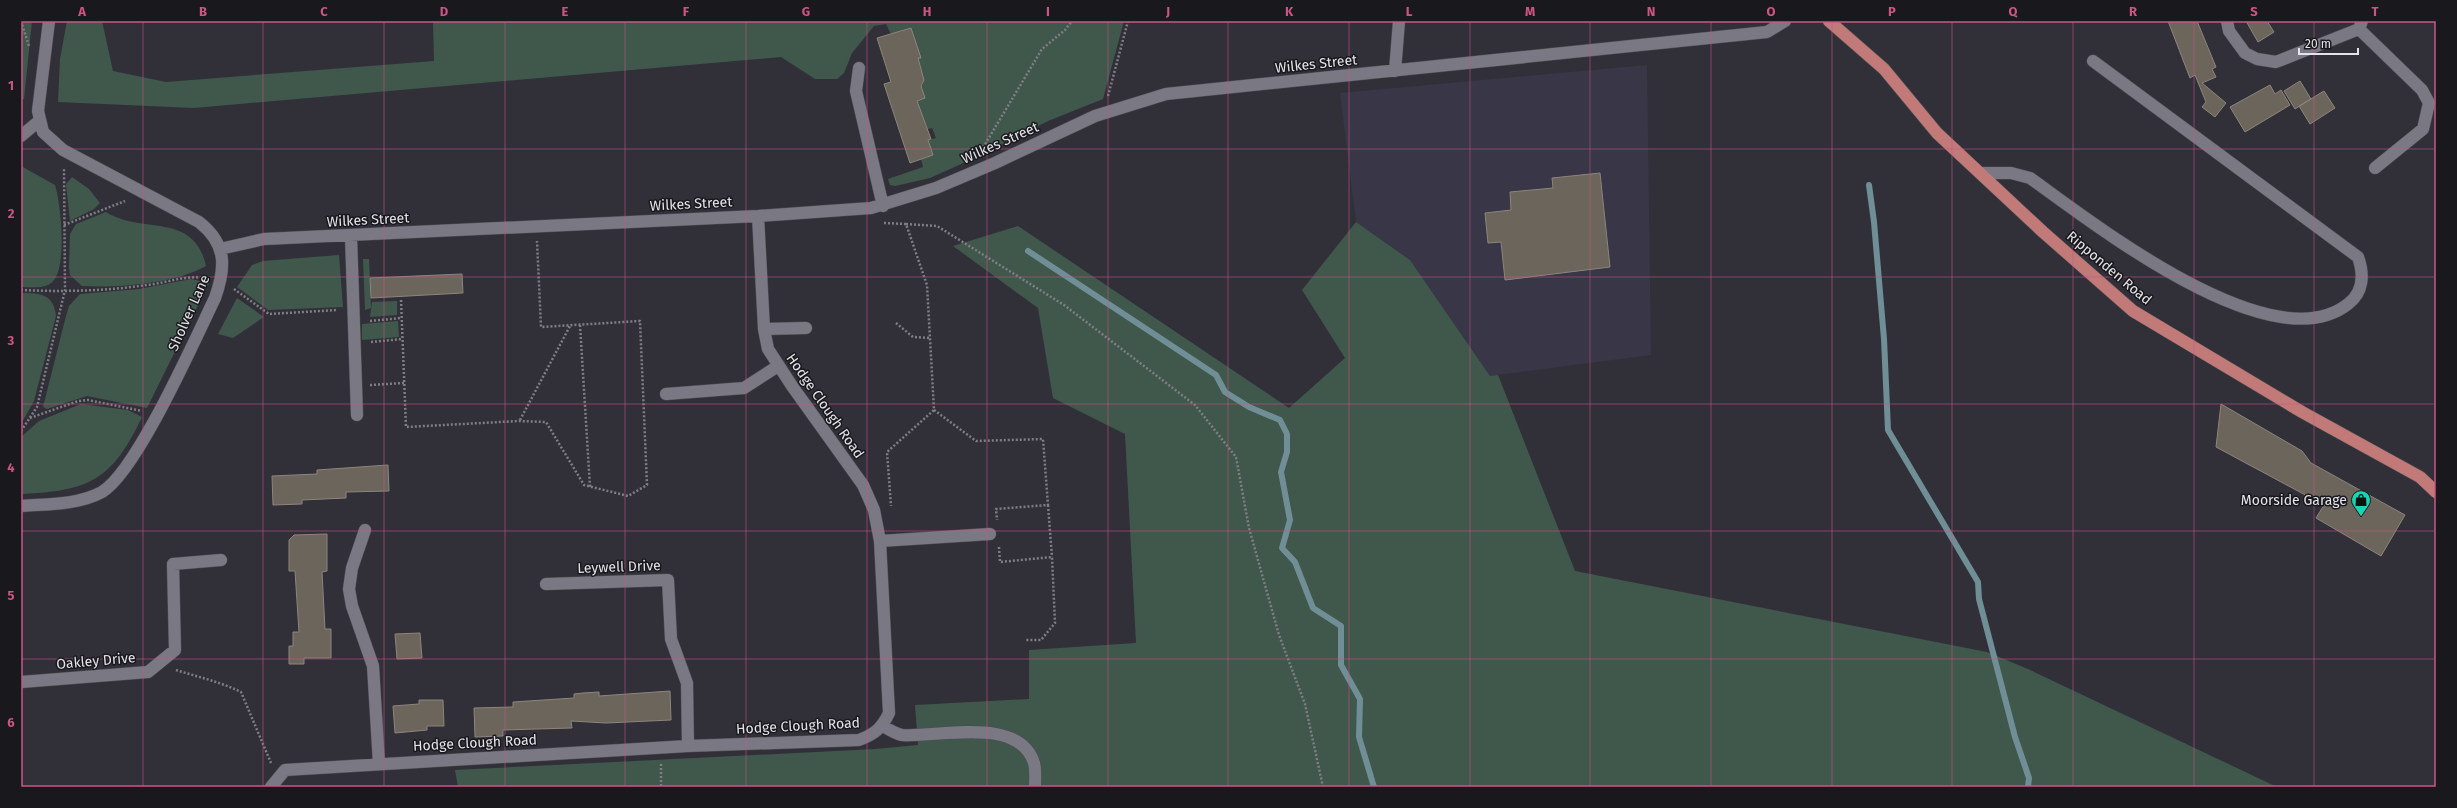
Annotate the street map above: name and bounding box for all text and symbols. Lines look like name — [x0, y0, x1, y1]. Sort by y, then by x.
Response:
text: A — [77, 4, 86, 19]
text: B — [199, 4, 207, 19]
text: C — [320, 4, 328, 19]
text: D — [440, 4, 449, 19]
text: E — [562, 4, 569, 19]
text: F — [683, 4, 690, 19]
text: G — [802, 4, 810, 19]
text: H — [923, 4, 931, 19]
text: I — [1046, 4, 1050, 19]
text: J — [1165, 4, 1170, 19]
text: K — [1285, 4, 1294, 19]
text: L — [1406, 4, 1413, 19]
text: M — [1525, 4, 1535, 19]
text: N — [1647, 4, 1655, 19]
text: O — [1767, 4, 1776, 19]
text: P — [1888, 4, 1896, 19]
text: Q — [2009, 4, 2019, 19]
text: R — [2129, 4, 2138, 19]
text: S — [2250, 4, 2258, 19]
text: T — [2371, 4, 2379, 19]
scale bar — [2299, 30, 2358, 56]
text: 20 m — [2305, 37, 2331, 51]
street label: Wilkes Street — [1274, 51, 1359, 77]
text: 1 — [8, 78, 14, 93]
street label: Wilkes Street — [959, 118, 1042, 168]
street label: Wilkes Street — [649, 193, 734, 215]
text: 2 — [8, 206, 15, 221]
street label: Wilkes Street — [326, 209, 411, 231]
street label: Ripponden Road — [2063, 228, 2155, 308]
street label: Sholver Lane — [165, 272, 213, 354]
text: 3 — [7, 333, 15, 348]
street label: Hodge Clough Road — [782, 350, 868, 462]
text: 4 — [7, 460, 15, 475]
shop icon: Moorside Garage — [2350, 489, 2372, 517]
place label: Moorside Garage — [2241, 492, 2347, 509]
street label: Leywell Drive — [577, 557, 661, 577]
text: 5 — [8, 588, 15, 603]
street label: Oakley Drive — [56, 649, 136, 673]
street label: Hodge Clough Road — [736, 714, 860, 738]
text: 6 — [7, 715, 15, 730]
street label: Hodge Clough Road — [413, 731, 537, 755]

